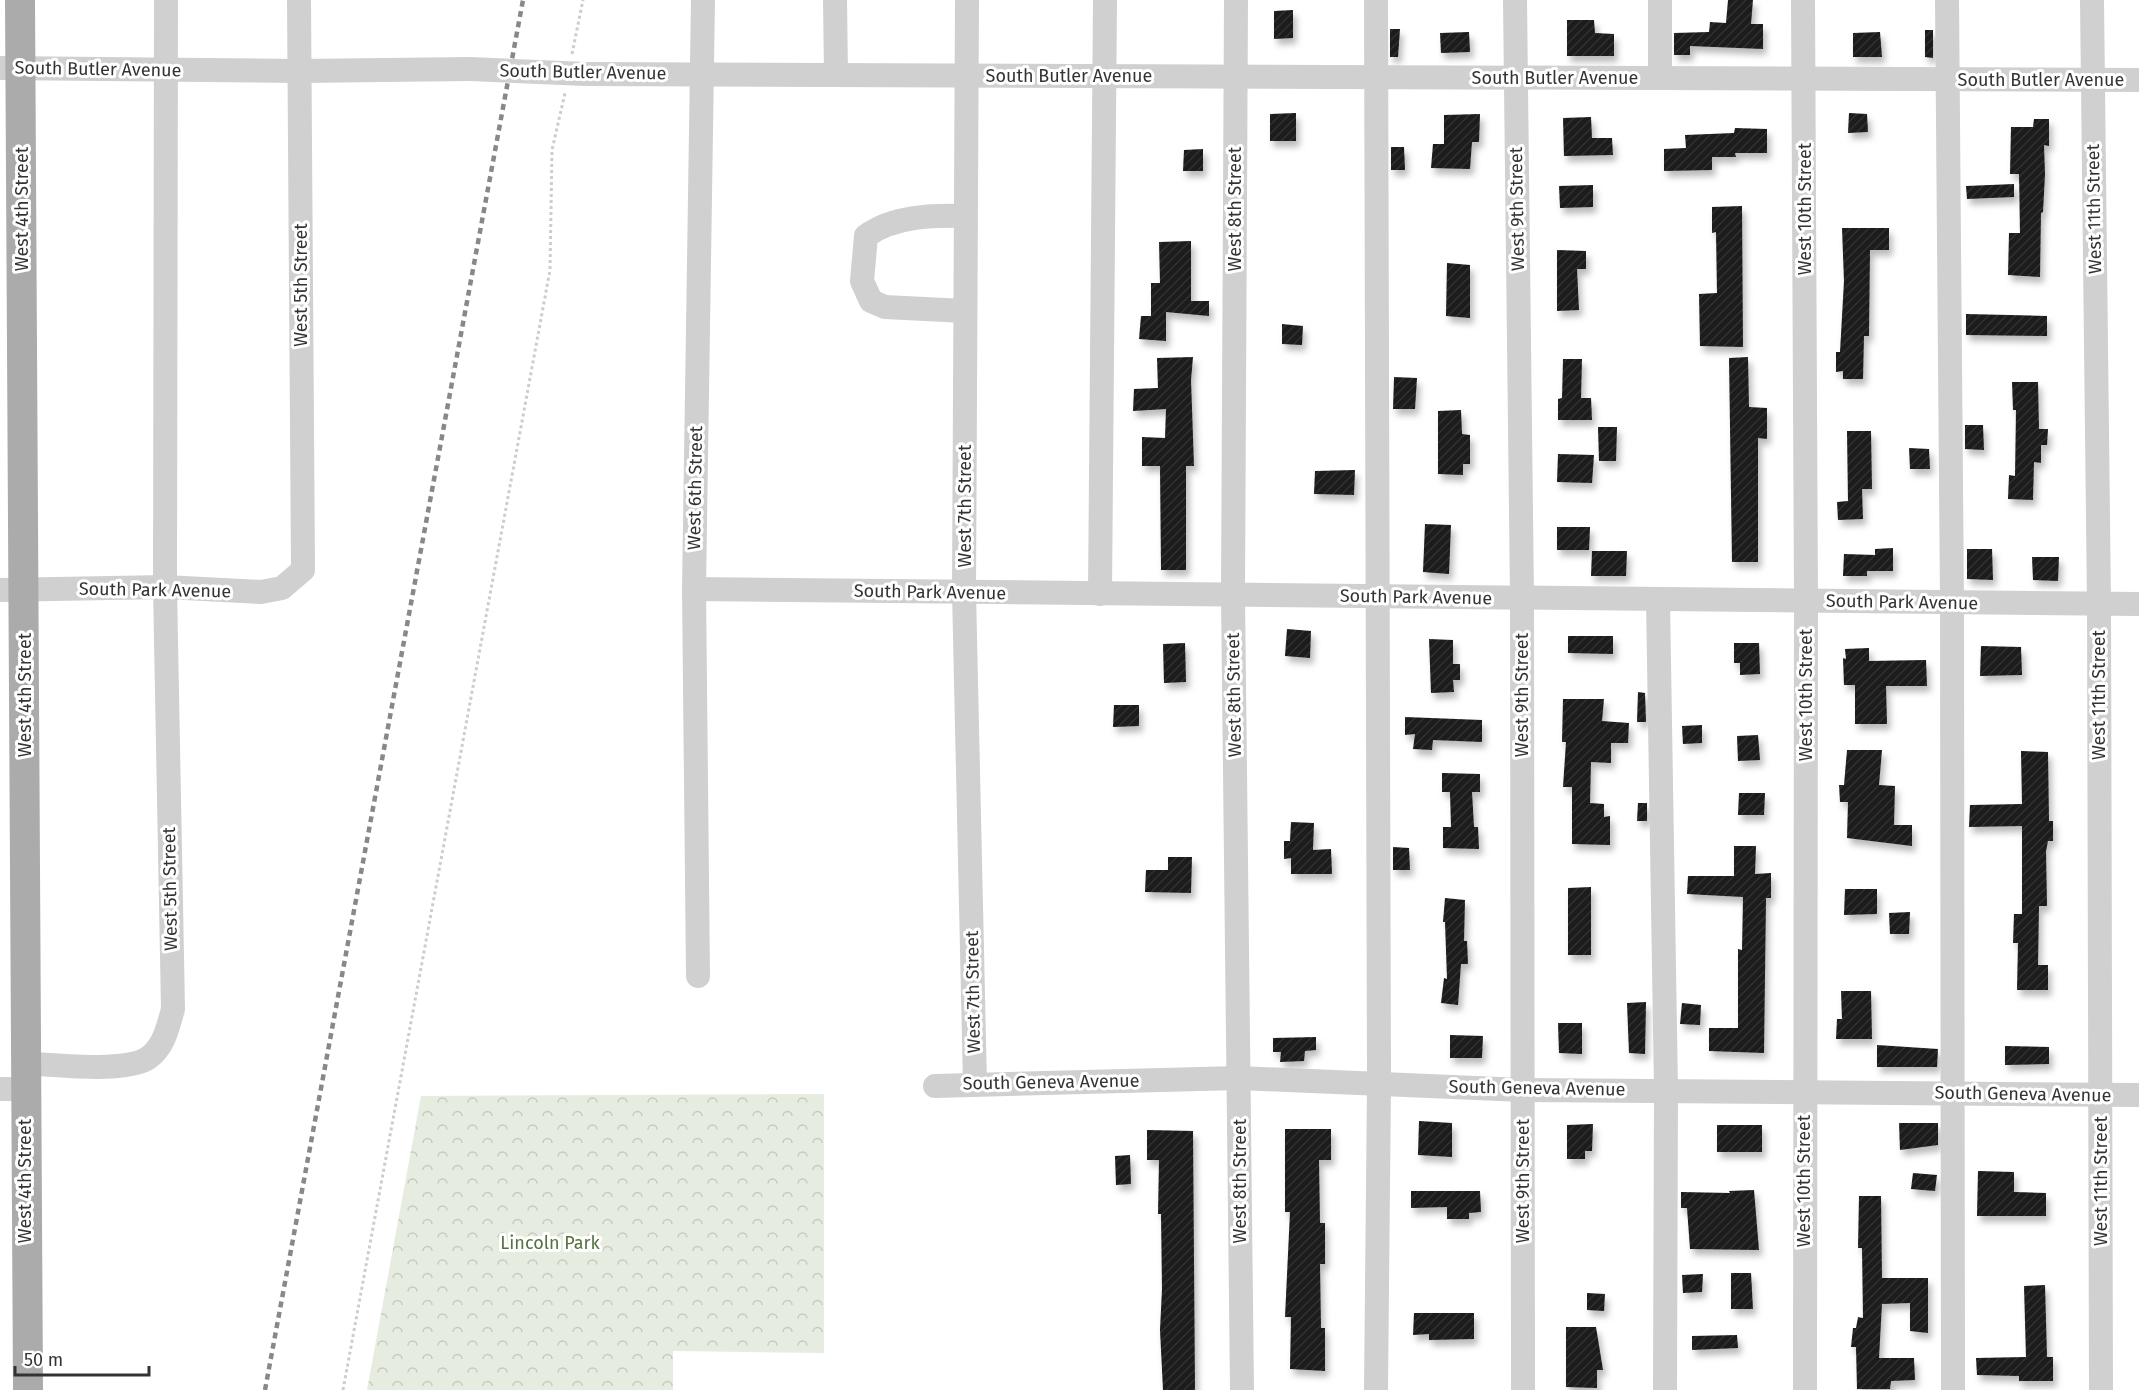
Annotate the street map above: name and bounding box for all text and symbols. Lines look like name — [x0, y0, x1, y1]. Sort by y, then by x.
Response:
street label: South Butler Avenue — [14, 57, 182, 81]
street label: South Butler Avenue — [499, 60, 667, 84]
street label: South Butler Avenue — [986, 65, 1152, 87]
street label: South Butler Avenue — [1472, 67, 1638, 89]
street label: South Butler Avenue — [1958, 69, 2124, 91]
street label: West 10th Street — [1794, 142, 1816, 275]
street label: West 11th Street — [2082, 143, 2106, 274]
street label: West 4th Street — [11, 146, 33, 271]
street label: West 8th Street — [1224, 146, 1246, 271]
street label: West 9th Street — [1505, 146, 1529, 271]
street label: West 5th Street — [290, 223, 312, 347]
street label: West 6th Street — [683, 425, 707, 550]
street label: West 7th Street — [954, 444, 976, 567]
street label: South Park Avenue — [79, 578, 231, 602]
street label: South Park Avenue — [854, 580, 1006, 604]
street label: South Park Avenue — [1340, 585, 1492, 609]
street label: South Park Avenue — [1826, 590, 1978, 614]
street label: West 10th Street — [1795, 628, 1817, 761]
street label: West 11th Street — [2088, 629, 2110, 760]
street label: West 4th Street — [14, 632, 36, 757]
street label: West 8th Street — [1222, 632, 1246, 758]
street label: West 9th Street — [1511, 632, 1533, 757]
street label: West 5th Street — [158, 826, 182, 951]
street label: West 7th Street — [961, 930, 985, 1054]
street label: South Geneva Avenue — [962, 1069, 1140, 1095]
street label: South Geneva Avenue — [1448, 1075, 1626, 1101]
street label: South Geneva Avenue — [1934, 1081, 2112, 1107]
street label: West 10th Street — [1793, 1114, 1815, 1247]
street label: West 11th Street — [2090, 1115, 2112, 1246]
street label: West 4th Street — [14, 1118, 36, 1243]
street label: West 8th Street — [1229, 1118, 1251, 1243]
street label: West 9th Street — [1512, 1118, 1534, 1243]
park label: Lincoln Park — [500, 1232, 600, 1254]
scale bar — [15, 1339, 148, 1377]
text: 50 m — [24, 1349, 63, 1371]

